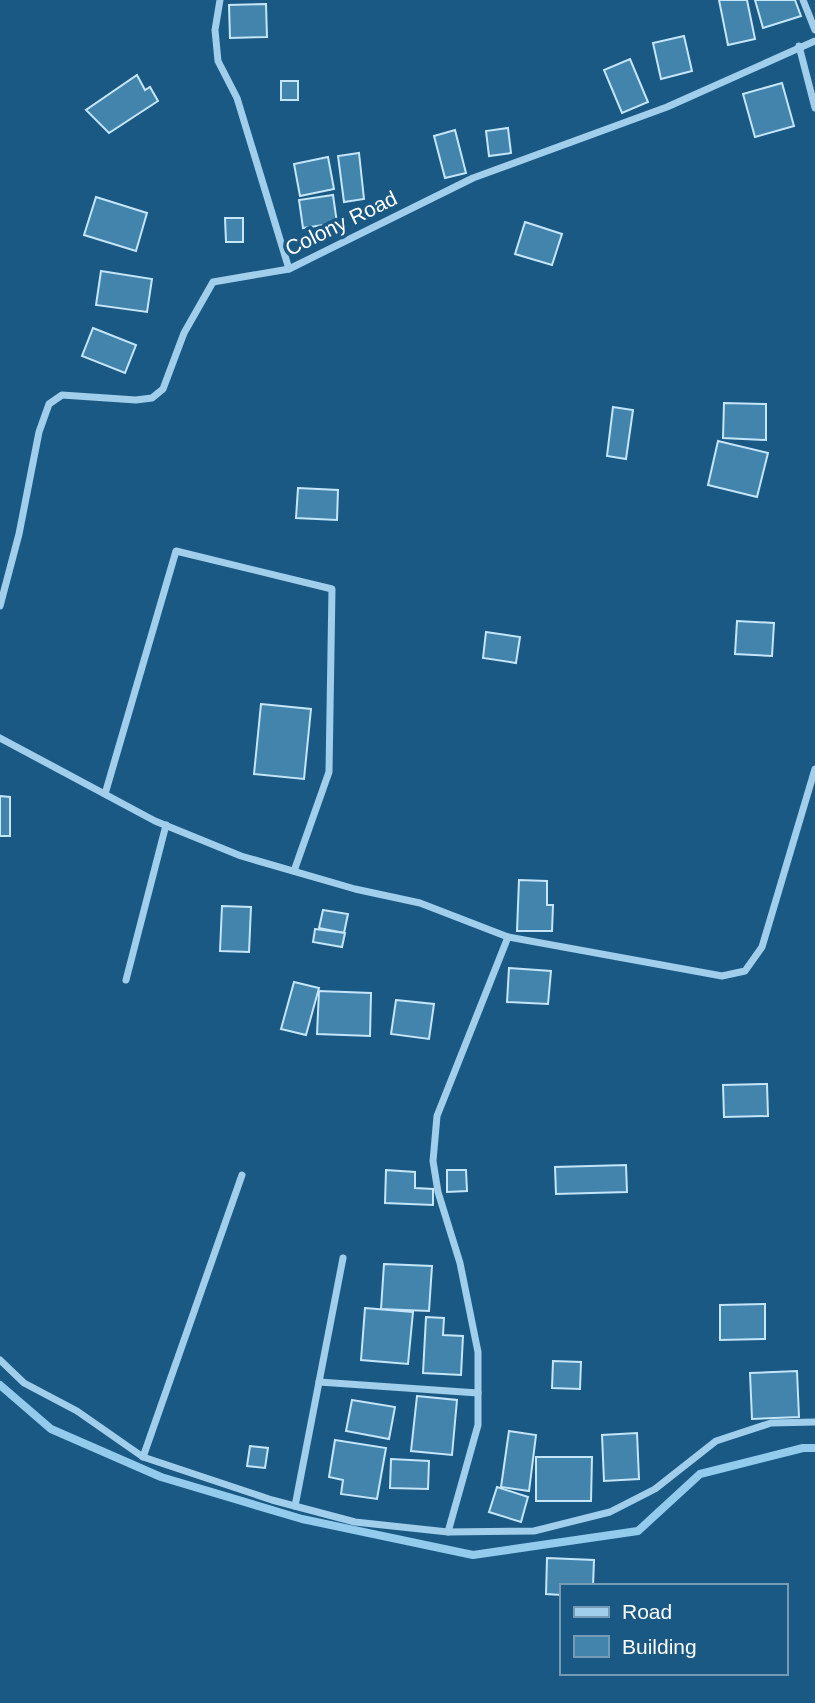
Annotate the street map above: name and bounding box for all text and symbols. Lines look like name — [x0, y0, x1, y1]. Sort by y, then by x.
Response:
street label: Colony Road — [281, 186, 401, 260]
legend — [560, 1584, 787, 1675]
text: Road — [622, 1600, 672, 1623]
text: Building — [622, 1635, 697, 1658]

